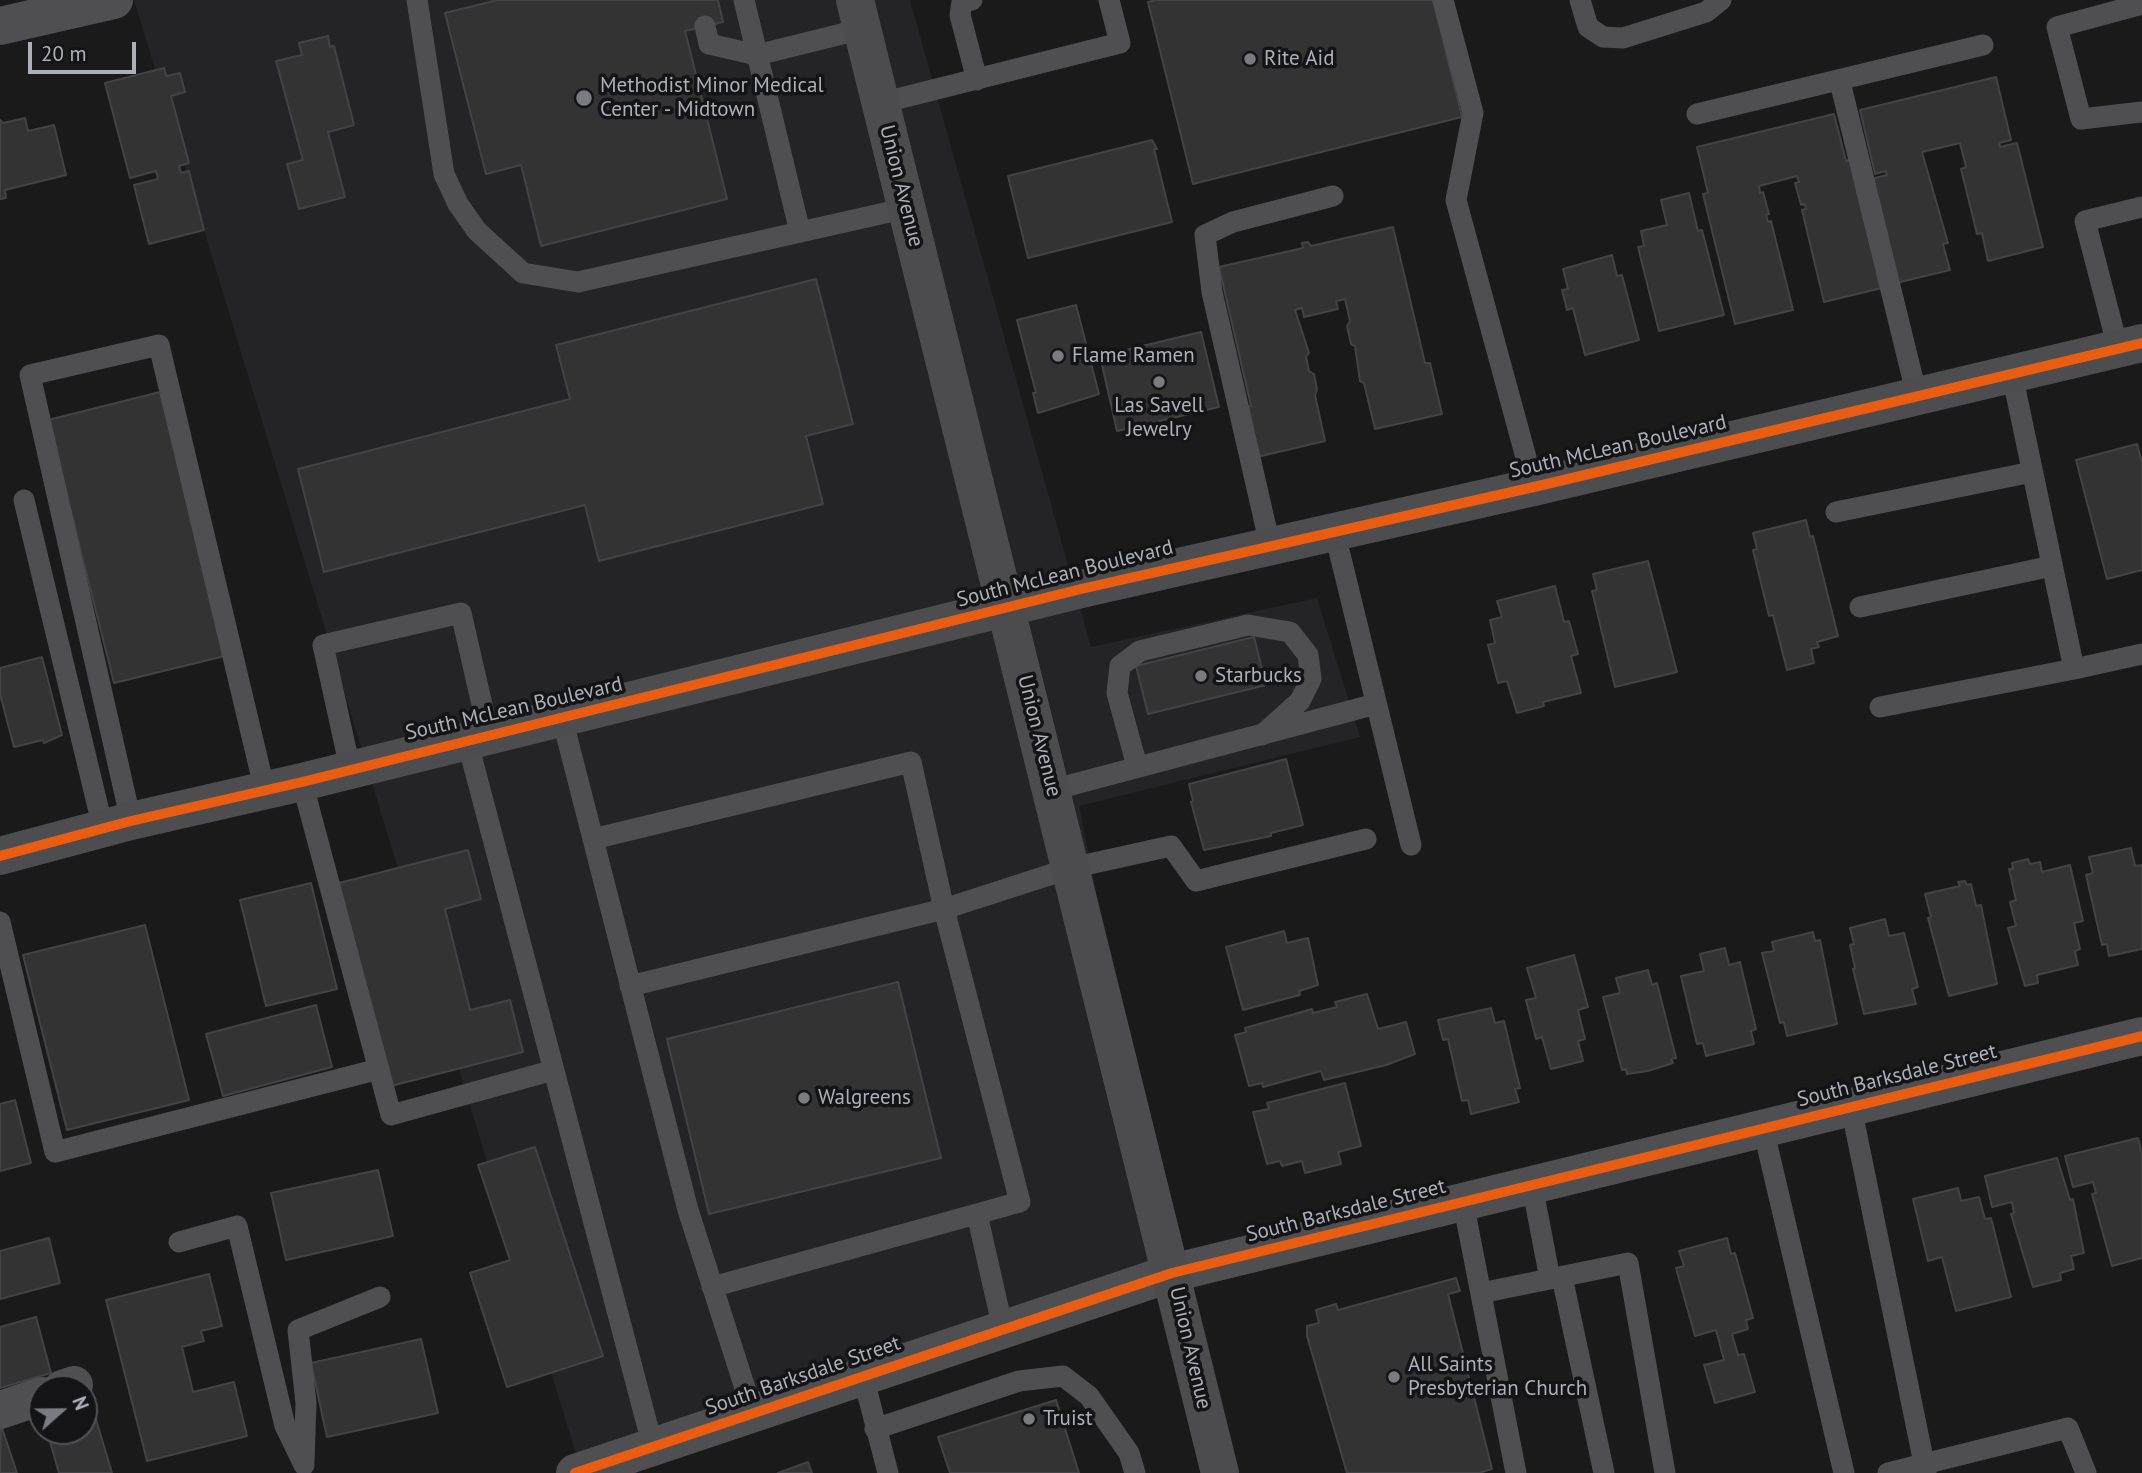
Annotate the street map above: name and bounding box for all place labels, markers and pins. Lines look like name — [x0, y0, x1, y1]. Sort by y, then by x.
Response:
place label: Rite Aid — [1264, 46, 1334, 72]
marker: Rite Aid — [1242, 51, 1258, 67]
place label: Methodist Minor Medical Center - Midtown — [600, 73, 824, 123]
marker: Methodist Minor Medical Center - Midtown — [574, 88, 594, 108]
place label: Flame Ramen — [1072, 343, 1195, 369]
marker: Flame Ramen — [1050, 348, 1066, 364]
marker: Las Savell Jewelry — [1151, 374, 1167, 390]
place label: Las Savell Jewelry — [1114, 393, 1204, 443]
place label: Starbucks — [1215, 663, 1302, 689]
marker: Starbucks — [1193, 668, 1209, 684]
place label: Walgreens — [818, 1085, 911, 1111]
marker: Walgreens — [796, 1090, 812, 1106]
place label: All Saints Presbyterian Church — [1408, 1352, 1587, 1402]
marker: All Saints Presbyterian Church — [1386, 1369, 1402, 1385]
place label: Truist — [1043, 1406, 1092, 1432]
marker: Truist — [1021, 1411, 1037, 1427]

